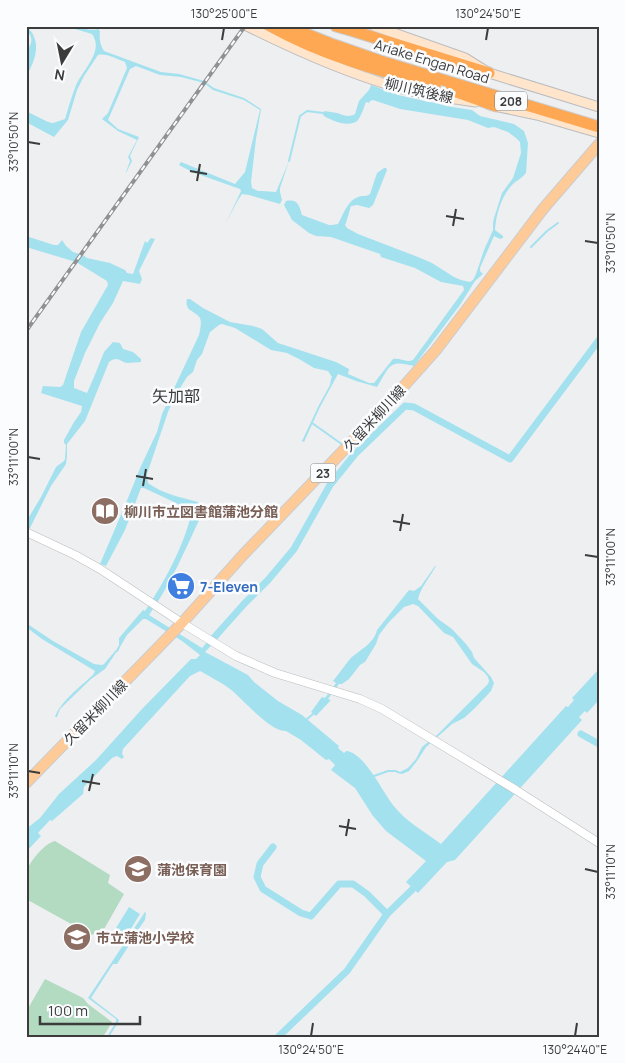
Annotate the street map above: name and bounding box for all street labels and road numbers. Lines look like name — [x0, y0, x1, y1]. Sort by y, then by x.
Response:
street label: Ariake Engan Road — [372, 34, 492, 88]
street label: 柳川筑後線 — [383, 73, 455, 107]
road number: 208 — [495, 92, 527, 110]
street label: 久留米柳川線 — [338, 381, 410, 455]
road number: 23 — [310, 463, 336, 482]
street label: 久留米柳川線 — [59, 675, 131, 749]

